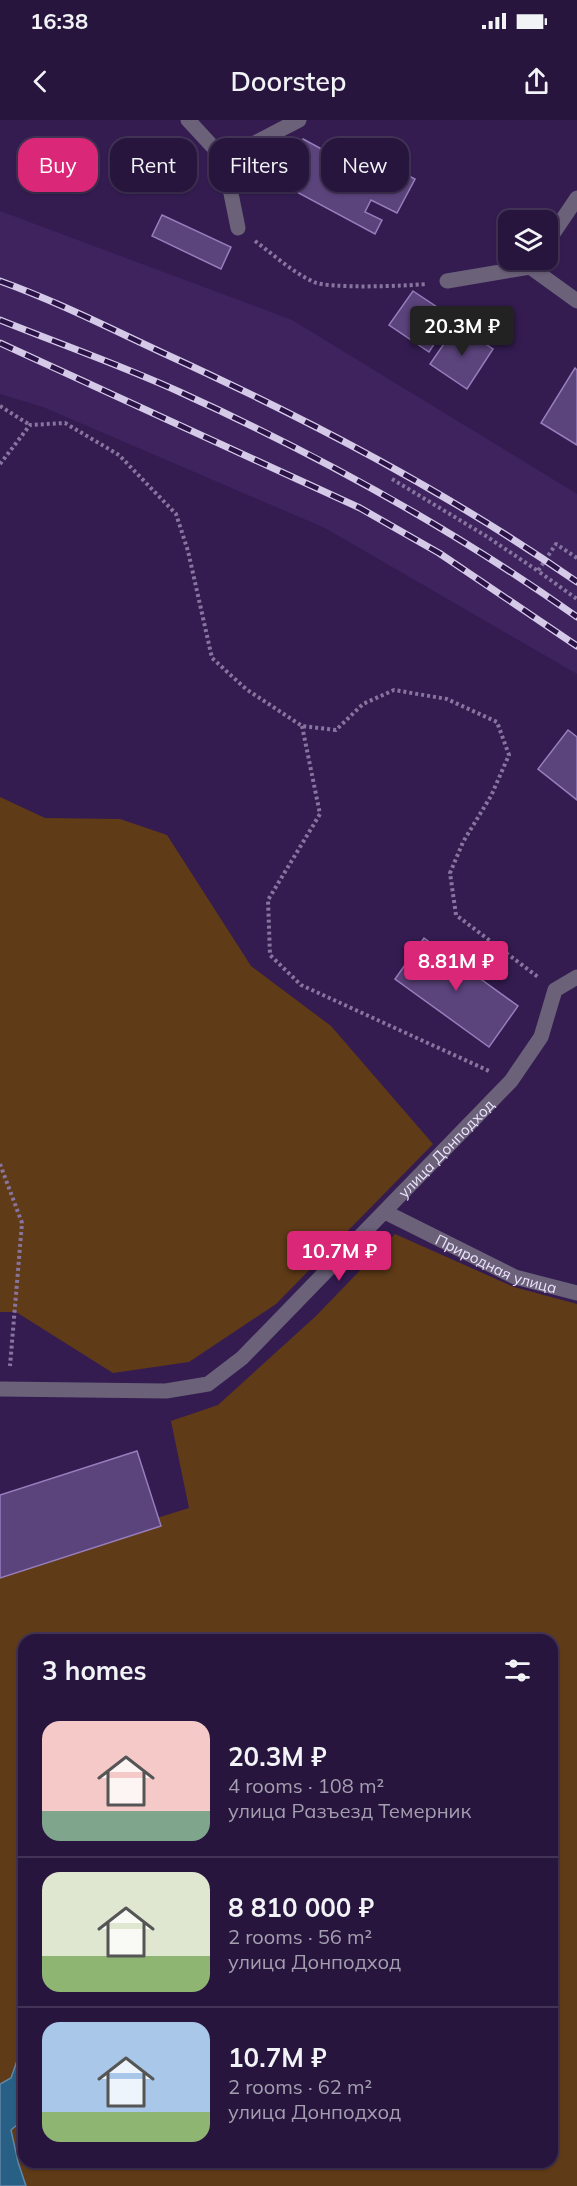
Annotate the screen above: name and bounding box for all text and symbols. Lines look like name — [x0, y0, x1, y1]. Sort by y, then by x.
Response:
text: 16:38 — [30, 7, 88, 35]
text: Doorstep — [231, 64, 346, 98]
icon: back — [24, 65, 57, 98]
icon: share — [520, 65, 553, 98]
chip: Buy — [18, 138, 98, 192]
chip: Rent — [110, 138, 197, 192]
chip: Filters — [209, 138, 309, 192]
chip: New — [321, 138, 409, 192]
map controls — [498, 210, 558, 270]
button: layers — [498, 210, 558, 270]
pin: 20.3M ₽ — [407, 306, 517, 357]
text: 20.3M ₽ — [424, 313, 500, 338]
pin: 8.81M ₽ — [401, 941, 511, 992]
text: 8.81M ₽ — [418, 948, 494, 973]
street label: улица Донподход — [394, 1095, 498, 1201]
street label: Природная улица — [432, 1229, 559, 1297]
pin: 10.7M ₽ — [284, 1231, 394, 1282]
text: 10.7M ₽ — [301, 1238, 377, 1263]
text: 3 homes — [42, 1654, 146, 1687]
icon: filters — [501, 1654, 534, 1687]
text: 20.3M ₽ — [228, 1740, 327, 1773]
icon: home — [90, 1745, 162, 1817]
text: 4 rooms · 108 m² — [228, 1773, 384, 1798]
text: улица Разъезд Темерник — [228, 1798, 471, 1823]
text: 8 810 000 ₽ — [228, 1891, 374, 1924]
icon: home — [90, 1896, 162, 1968]
text: 2 rooms · 56 m² — [228, 1924, 372, 1949]
text: улица Донподход — [228, 1949, 401, 1974]
text: 10.7M ₽ — [228, 2041, 327, 2074]
icon: home — [90, 2046, 162, 2118]
text: 2 rooms · 62 m² — [228, 2074, 372, 2099]
text: улица Донподход — [228, 2099, 401, 2124]

